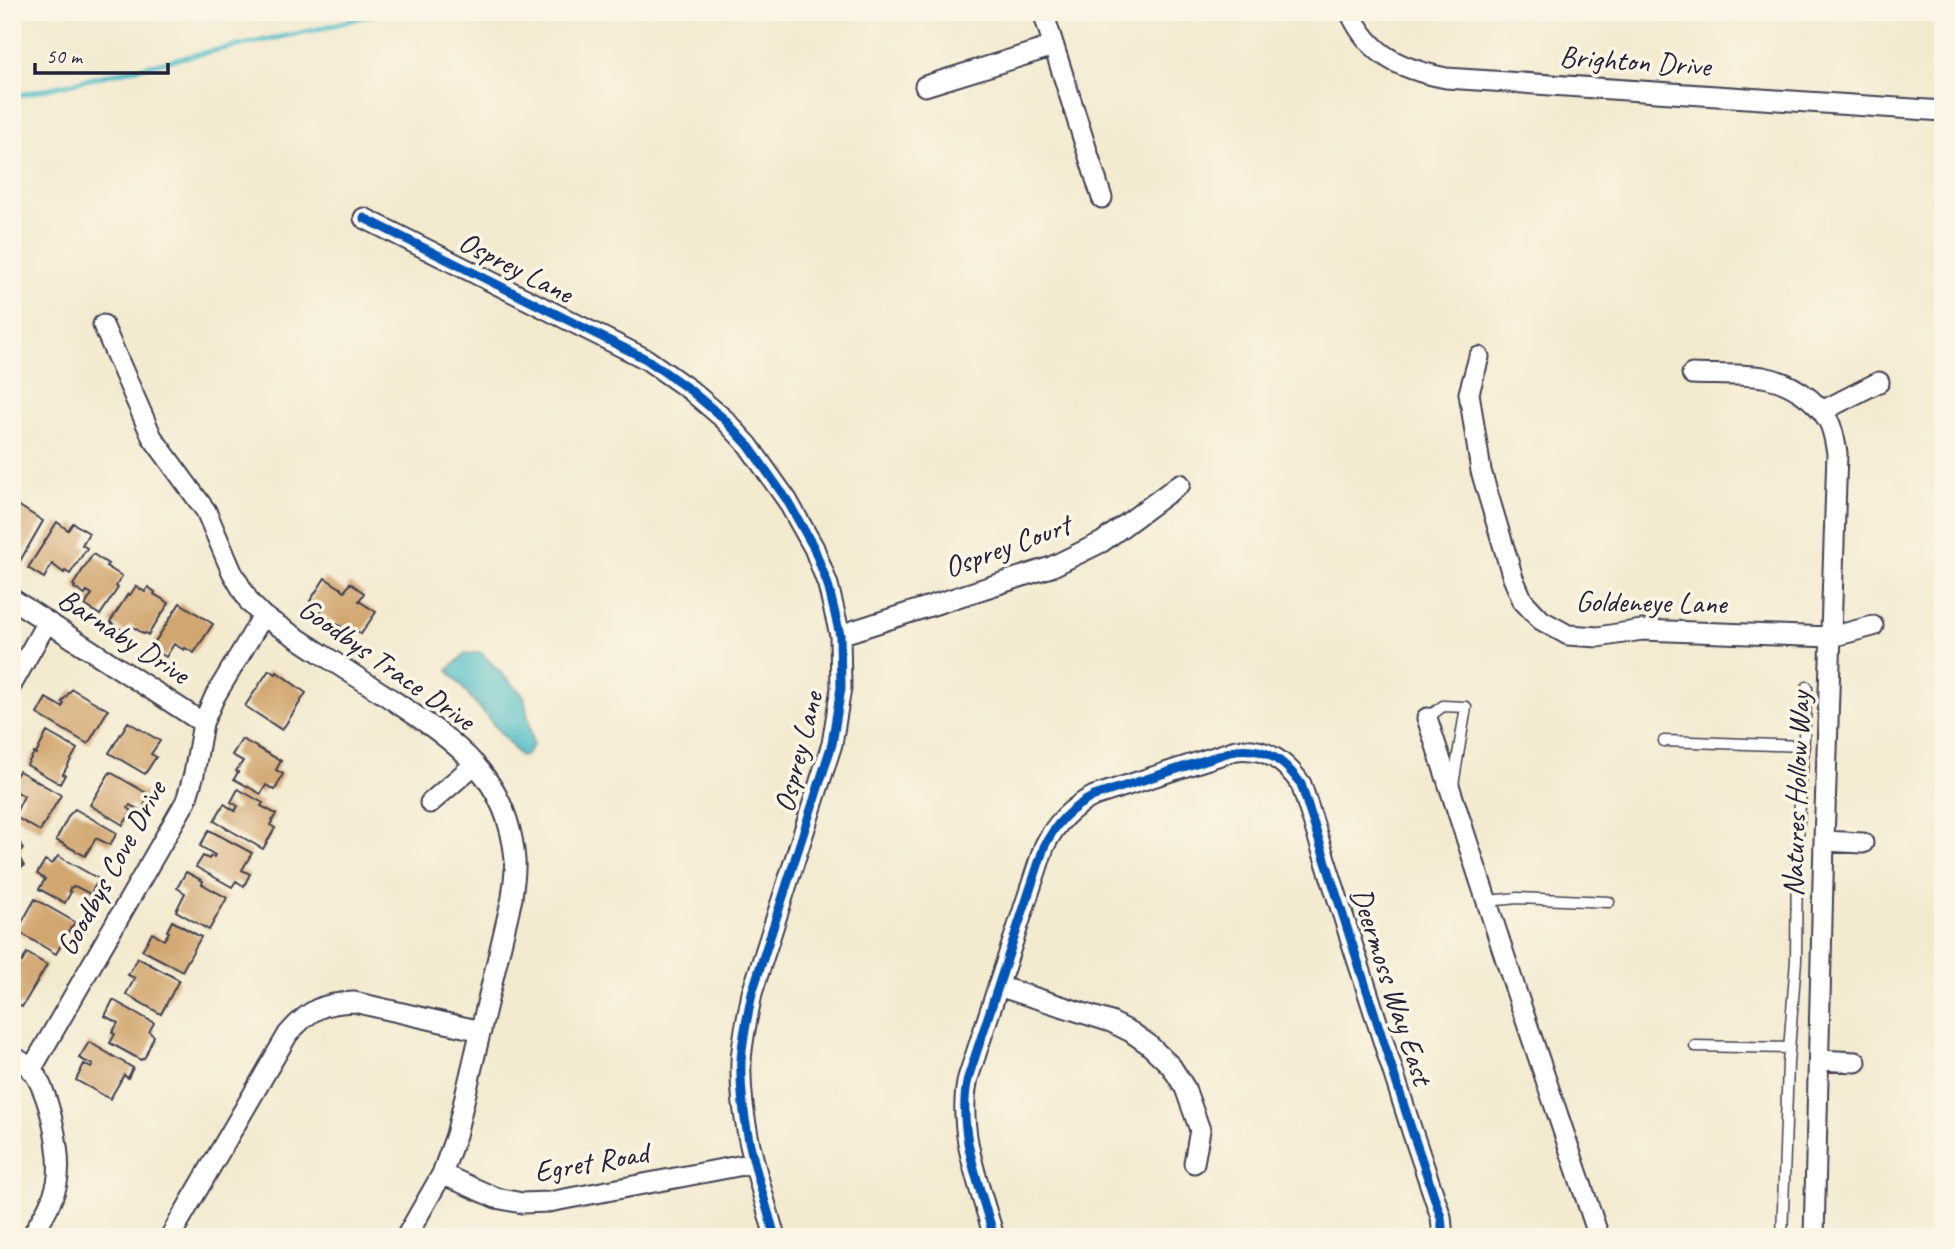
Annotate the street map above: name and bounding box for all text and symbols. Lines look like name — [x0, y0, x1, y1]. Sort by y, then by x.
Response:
scale bar — [35, 32, 168, 76]
street label: Brighton Drive — [1558, 37, 1714, 85]
text: 50 m — [46, 43, 84, 69]
street label: Osprey Lane — [453, 222, 581, 313]
street label: Osprey Court — [939, 504, 1079, 586]
street label: Barnaby Drive — [51, 579, 199, 694]
street label: Goldeneye Lane — [1575, 582, 1729, 622]
street label: Goodbys Trace Drive — [292, 589, 484, 740]
street label: Osprey Lane — [765, 686, 832, 816]
street label: Natures Hollow Way — [1773, 688, 1819, 897]
street label: Goodbys Cove Drive — [47, 772, 176, 962]
street label: Deermoss Way East — [1342, 883, 1443, 1092]
street label: Egret Road — [531, 1133, 655, 1191]

